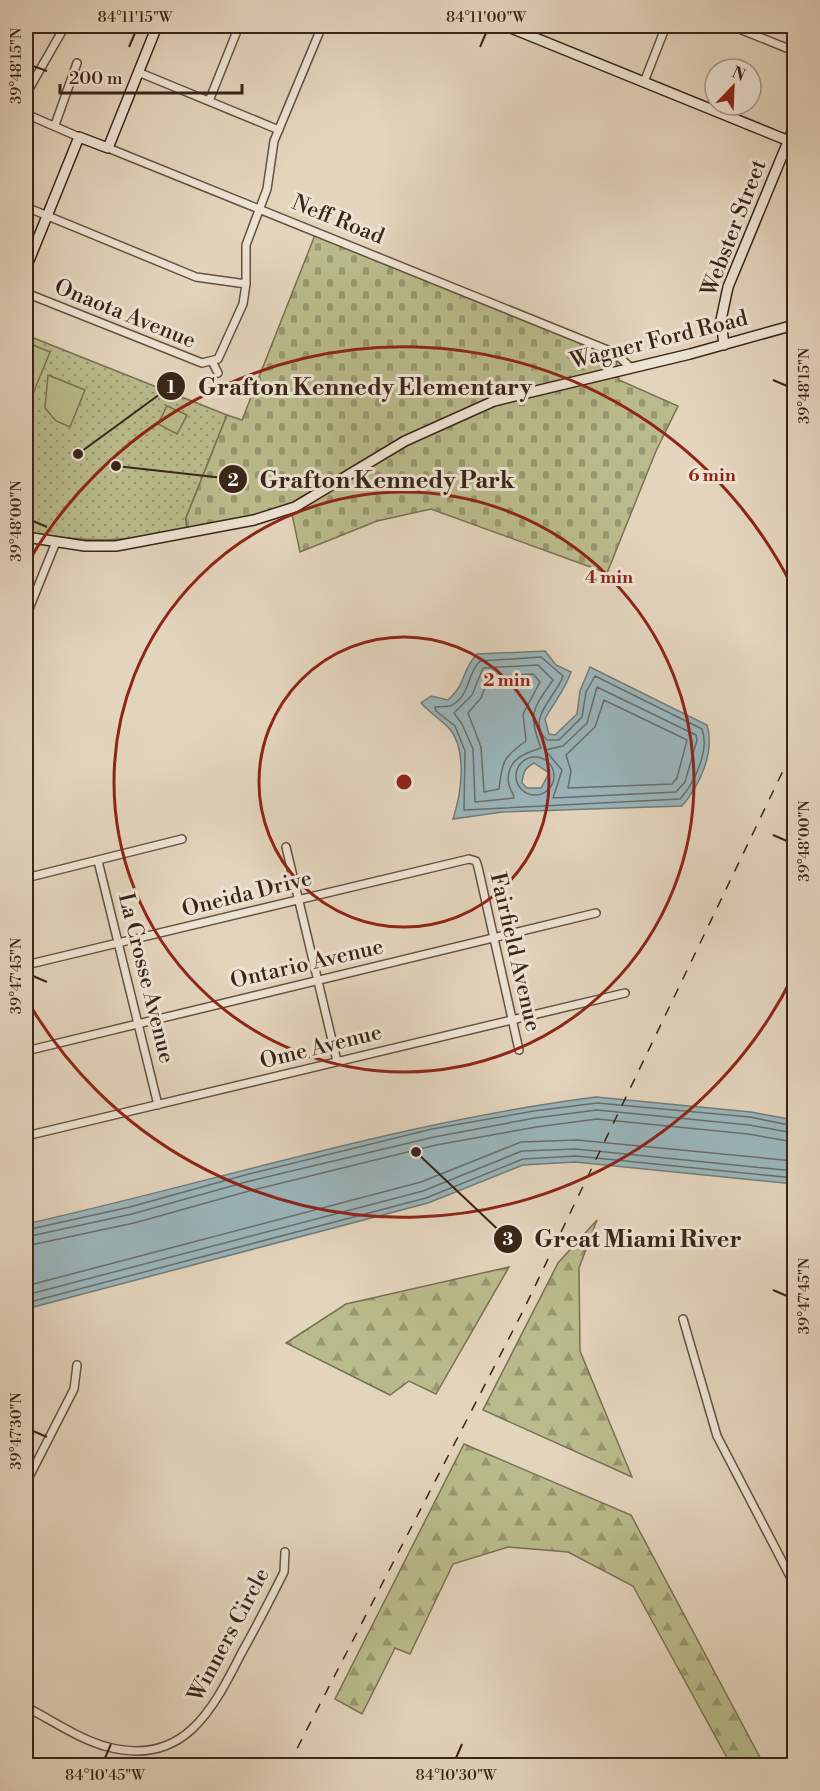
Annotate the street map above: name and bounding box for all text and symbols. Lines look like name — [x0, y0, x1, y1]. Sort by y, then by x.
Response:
text: 84°11'15"W — [98, 8, 173, 27]
text: 84°11'00"W — [446, 8, 526, 27]
text: 39°48'15"N — [7, 28, 26, 104]
scale bar — [60, 57, 242, 95]
north arrow — [703, 57, 763, 117]
text: N — [729, 62, 749, 86]
text: 200 m — [69, 67, 123, 90]
street label: Webster Street — [695, 156, 773, 301]
street label: Neff Road — [288, 189, 388, 251]
street label: Onaota Avenue — [50, 273, 200, 355]
street label: Wagner Ford Road — [566, 305, 751, 375]
text: 39°48'15"N — [795, 348, 814, 424]
callout: Grafton Kennedy Elementary — [156, 365, 544, 407]
text: Grafton Kennedy Elementary — [198, 373, 533, 403]
text: 1 — [167, 376, 176, 399]
callout: Grafton Kennedy Park — [218, 458, 527, 500]
text: 6 min — [688, 464, 736, 487]
text: Grafton Kennedy Park — [259, 466, 516, 496]
text: 2 — [227, 469, 239, 492]
text: 39°48'00"N — [7, 480, 26, 562]
text: 4 min — [585, 566, 633, 589]
text: 2 min — [483, 669, 531, 692]
centre of rings — [394, 772, 414, 792]
text: 39°48'00"N — [795, 800, 814, 882]
street label: Oneida Drive — [179, 865, 315, 923]
street label: Fairfield Avenue — [484, 870, 546, 1034]
street label: La Crosse Avenue — [112, 890, 180, 1066]
street label: Ontario Avenue — [228, 933, 386, 995]
text: 39°47'45"N — [7, 938, 26, 1014]
street label: Ome Avenue — [257, 1019, 385, 1075]
callout: Great Miami River — [493, 1218, 754, 1260]
text: Great Miami River — [534, 1225, 742, 1255]
text: 3 — [503, 1228, 514, 1251]
text: 39°47'45"N — [795, 1258, 814, 1334]
text: 39°47'30"N — [7, 1392, 26, 1470]
street label: Winners Circle — [182, 1563, 276, 1707]
text: 84°10'45"W — [65, 1766, 145, 1785]
text: 84°10'30"W — [416, 1766, 497, 1785]

